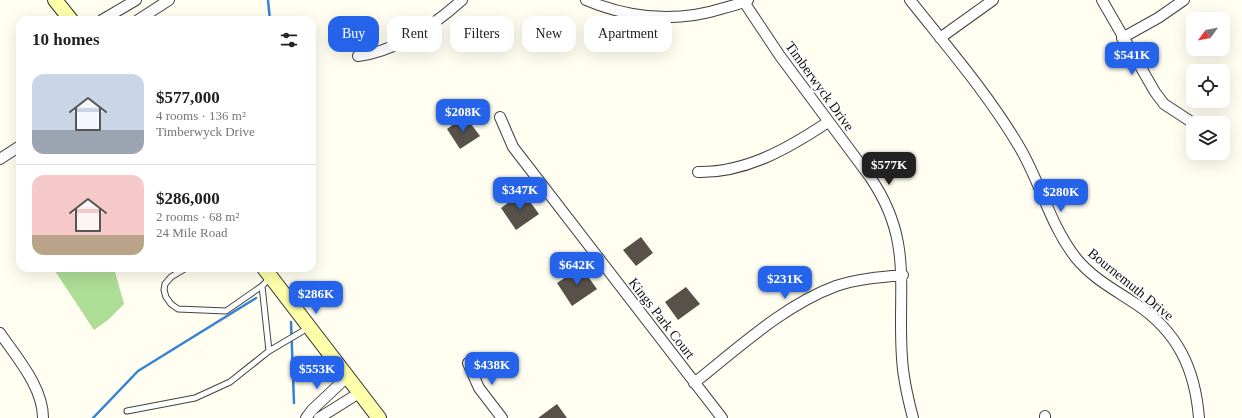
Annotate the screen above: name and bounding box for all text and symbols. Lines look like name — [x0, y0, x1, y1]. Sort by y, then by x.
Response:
north arrow — [1186, 12, 1230, 56]
map controls — [1186, 12, 1230, 160]
chip: Buy — [328, 16, 379, 52]
chip: Rent — [387, 16, 442, 52]
chip: Filters — [450, 16, 514, 52]
chip: New — [522, 16, 576, 52]
chip: Apartment — [584, 16, 672, 52]
icon: filters — [278, 29, 300, 51]
text: 10 homes — [32, 30, 100, 49]
street label: Timberwyck Drive — [782, 39, 857, 134]
pin: $541K — [1104, 42, 1160, 76]
text: $541K — [1114, 47, 1150, 62]
button: locate — [1186, 64, 1230, 108]
text: $577,000 — [156, 88, 220, 107]
icon: home — [64, 90, 112, 138]
pin: $208K — [435, 99, 491, 133]
text: $208K — [445, 104, 481, 119]
text: 4 rooms · 136 m² — [156, 108, 246, 123]
button: layers — [1186, 116, 1230, 160]
text: Timberwyck Drive — [156, 124, 255, 139]
pin: $577K — [861, 152, 917, 186]
text: $577K — [871, 157, 907, 172]
pin: $347K — [492, 177, 548, 211]
pin: $280K — [1033, 179, 1089, 213]
text: $347K — [502, 182, 538, 197]
text: $280K — [1043, 184, 1079, 199]
text: $286,000 — [156, 189, 220, 208]
icon: home — [64, 191, 112, 239]
text: 2 rooms · 68 m² — [156, 209, 239, 224]
text: 24 Mile Road — [156, 225, 228, 240]
street label: Bournemuth Drive — [1085, 245, 1176, 323]
pin: $642K — [549, 252, 605, 286]
text: $642K — [559, 257, 595, 272]
pin: $231K — [757, 266, 813, 300]
text: $231K — [767, 271, 803, 286]
street label: Kings Park Court — [626, 275, 698, 362]
pin: $286K — [288, 281, 344, 315]
text: $286K — [298, 286, 334, 301]
pin: $438K — [464, 352, 520, 386]
pin: $553K — [289, 356, 345, 390]
text: $438K — [474, 357, 510, 372]
text: $553K — [299, 361, 335, 376]

